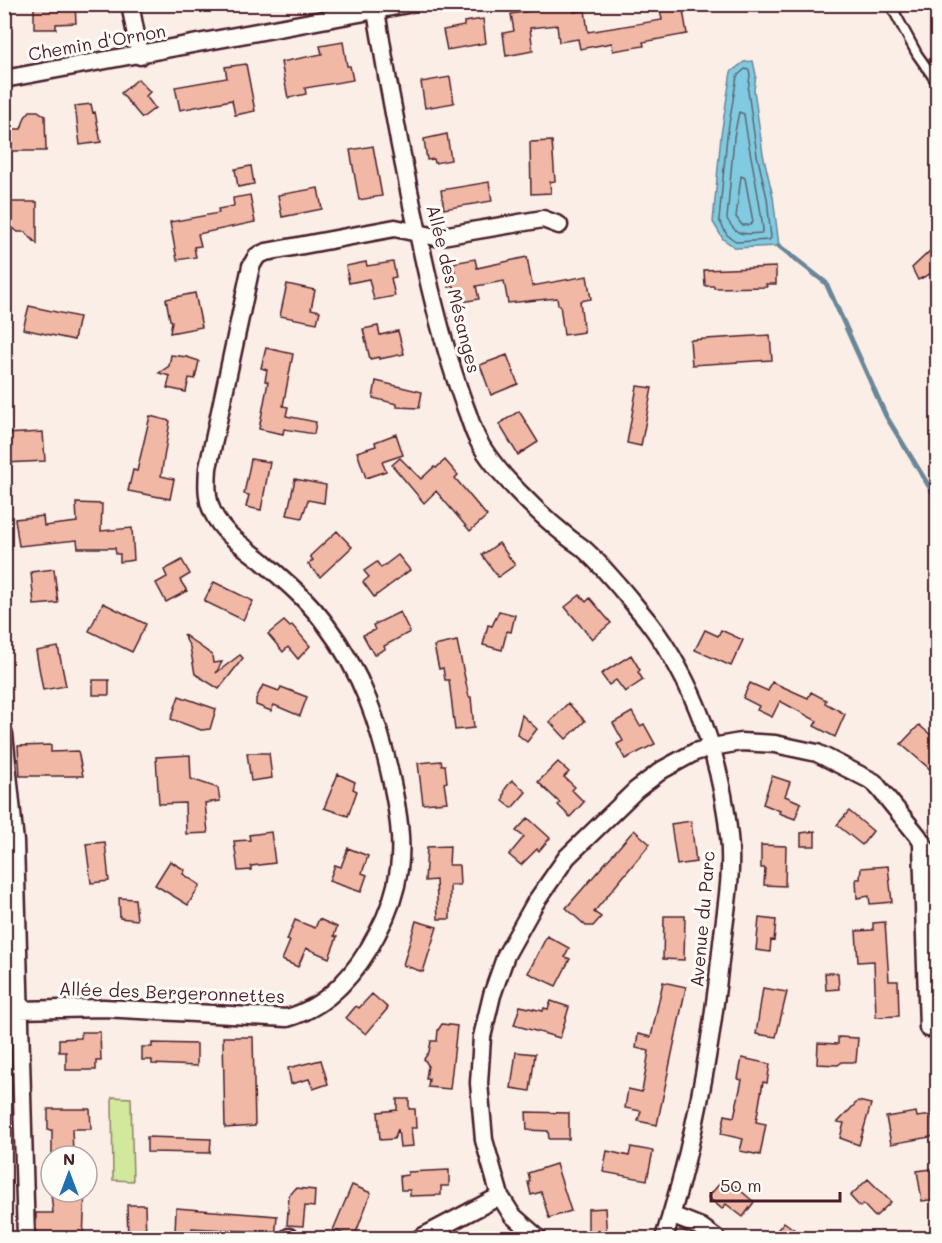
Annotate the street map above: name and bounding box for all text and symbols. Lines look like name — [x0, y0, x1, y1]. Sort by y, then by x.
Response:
street label: Chemin d'Ornon — [26, 18, 167, 66]
street label: Allée des Mésanges — [421, 202, 487, 375]
street label: Avenue du Parc — [684, 850, 720, 988]
street label: Allée des Bergeronnettes — [59, 976, 285, 1008]
north arrow — [39, 1144, 99, 1204]
text: N — [63, 1148, 75, 1169]
scale bar — [711, 1165, 840, 1203]
text: 50 m — [720, 1173, 762, 1197]

